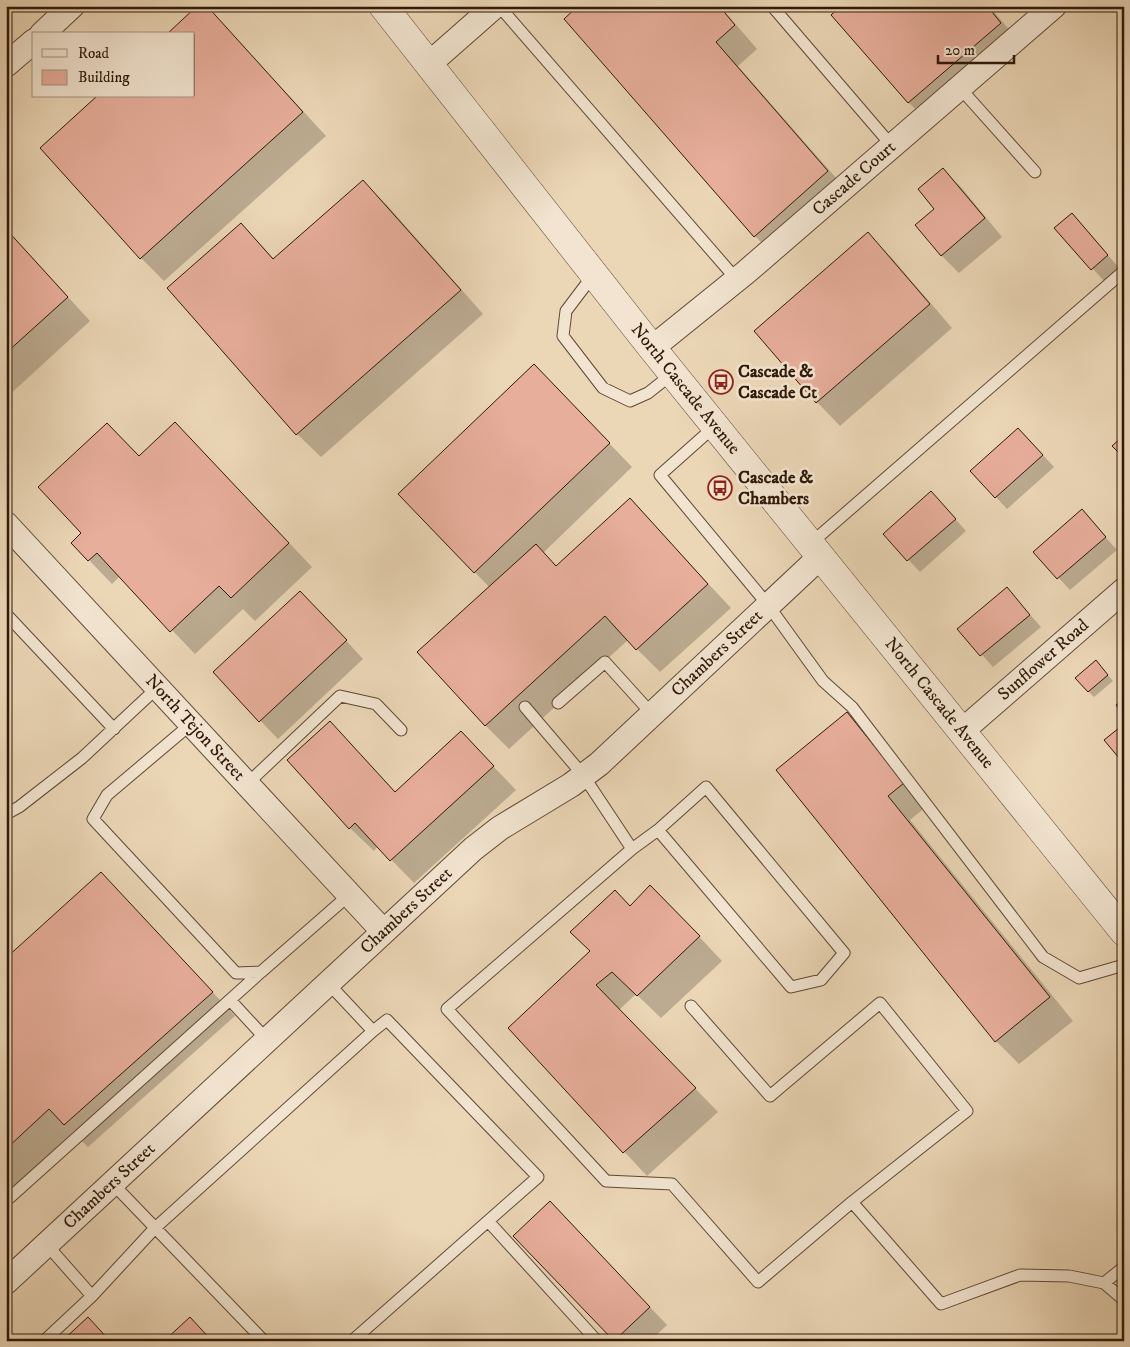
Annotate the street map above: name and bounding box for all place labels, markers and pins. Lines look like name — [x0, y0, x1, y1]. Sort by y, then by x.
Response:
place label: Cascade & Cascade Ct — [738, 361, 817, 404]
bus stop icon: Cascade & Cascade Ct — [708, 369, 734, 395]
place label: Cascade & Chambers — [738, 467, 813, 510]
bus stop icon: Cascade & Chambers — [707, 475, 733, 501]

